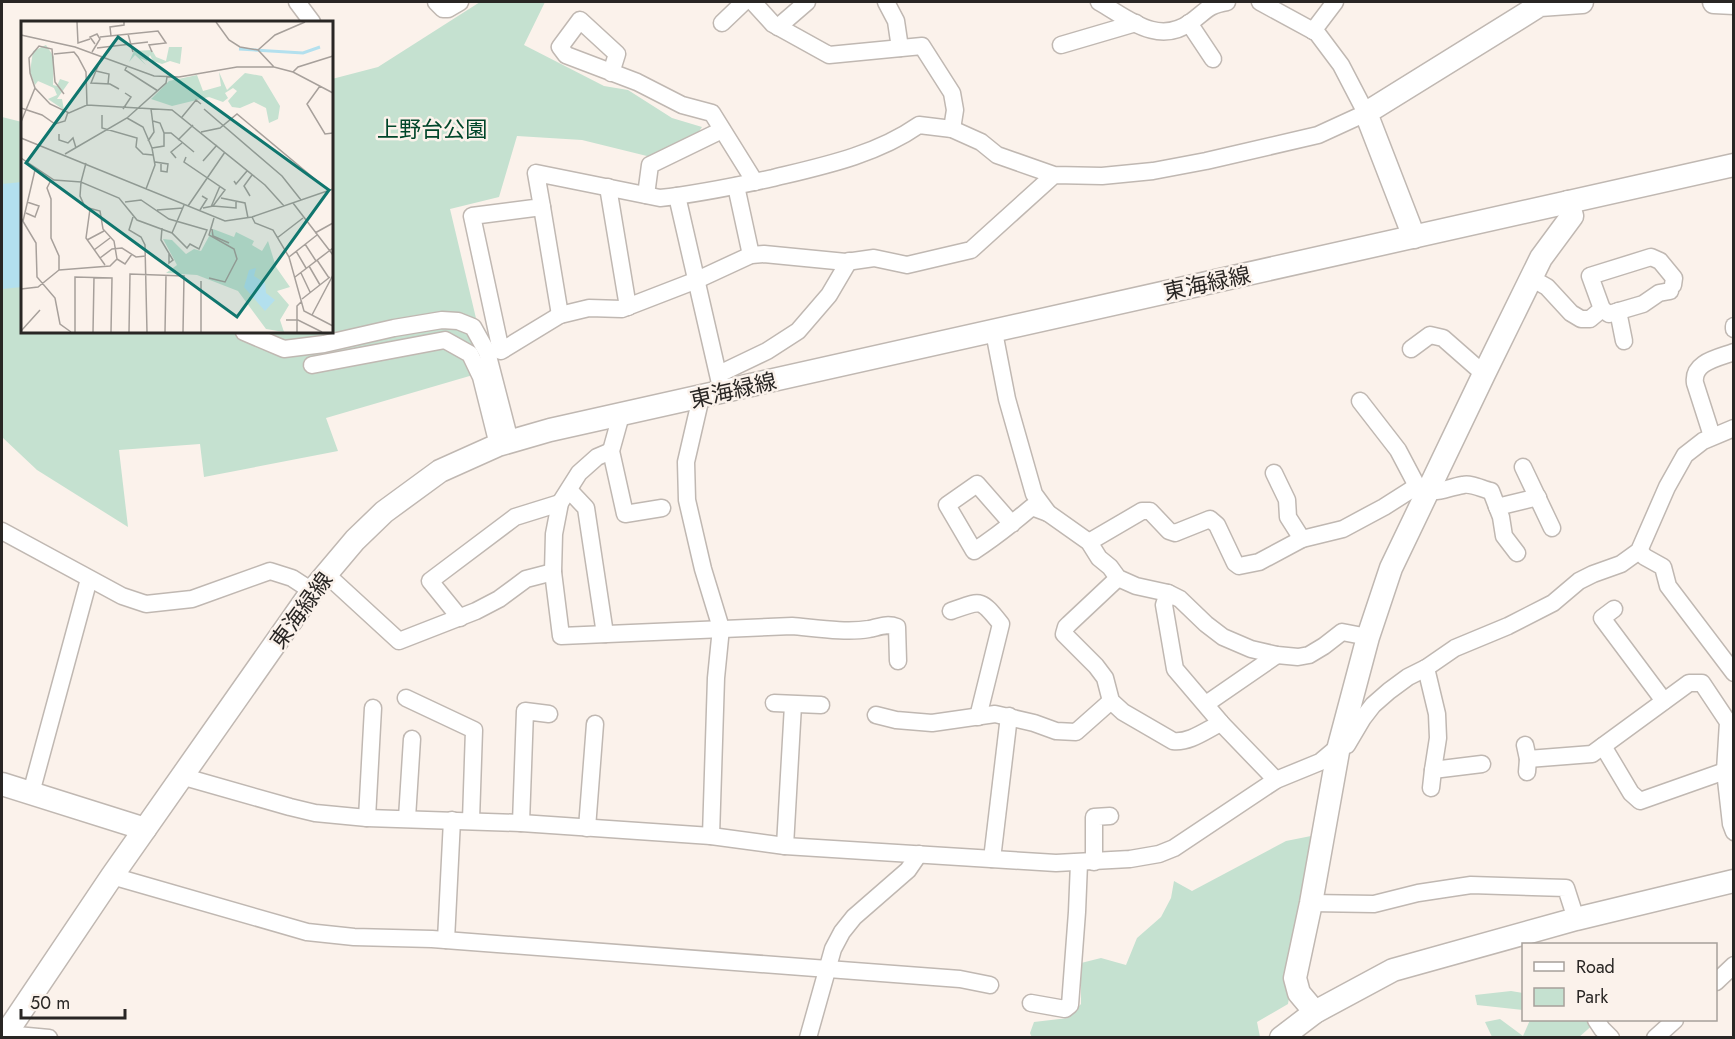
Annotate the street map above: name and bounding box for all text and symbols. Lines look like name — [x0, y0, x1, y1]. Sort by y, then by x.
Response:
inset map — [21, 21, 333, 333]
park label: 上野台公園 — [377, 113, 487, 145]
street label: 東海緑線 — [1161, 258, 1253, 308]
street label: 東海緑線 — [687, 365, 779, 415]
street label: 東海緑線 — [262, 565, 340, 655]
legend — [1522, 943, 1717, 1021]
text: Road — [1576, 954, 1615, 980]
scale bar — [21, 982, 124, 1020]
text: Park — [1576, 984, 1608, 1010]
text: 50 m — [30, 990, 70, 1016]

